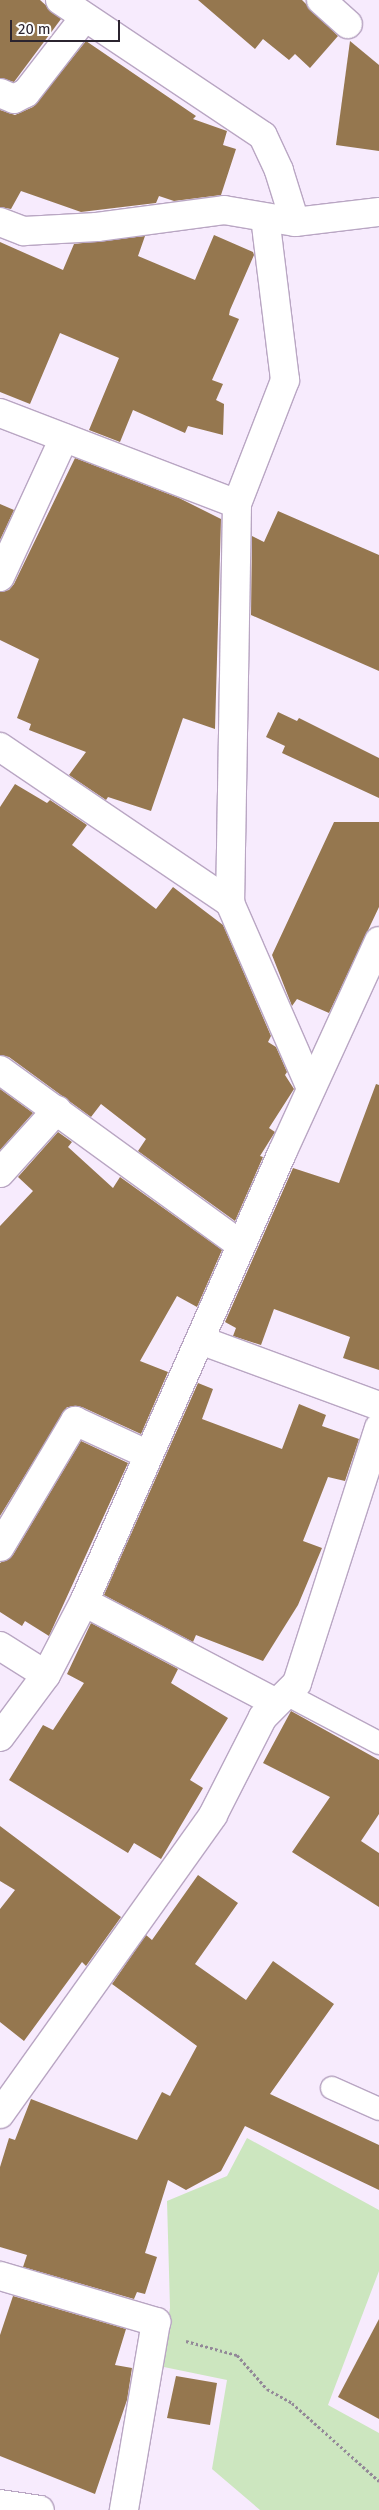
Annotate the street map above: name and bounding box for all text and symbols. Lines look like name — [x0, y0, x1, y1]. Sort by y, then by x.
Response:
scale bar — [12, 10, 122, 42]
text: 20 m — [18, 20, 51, 38]

